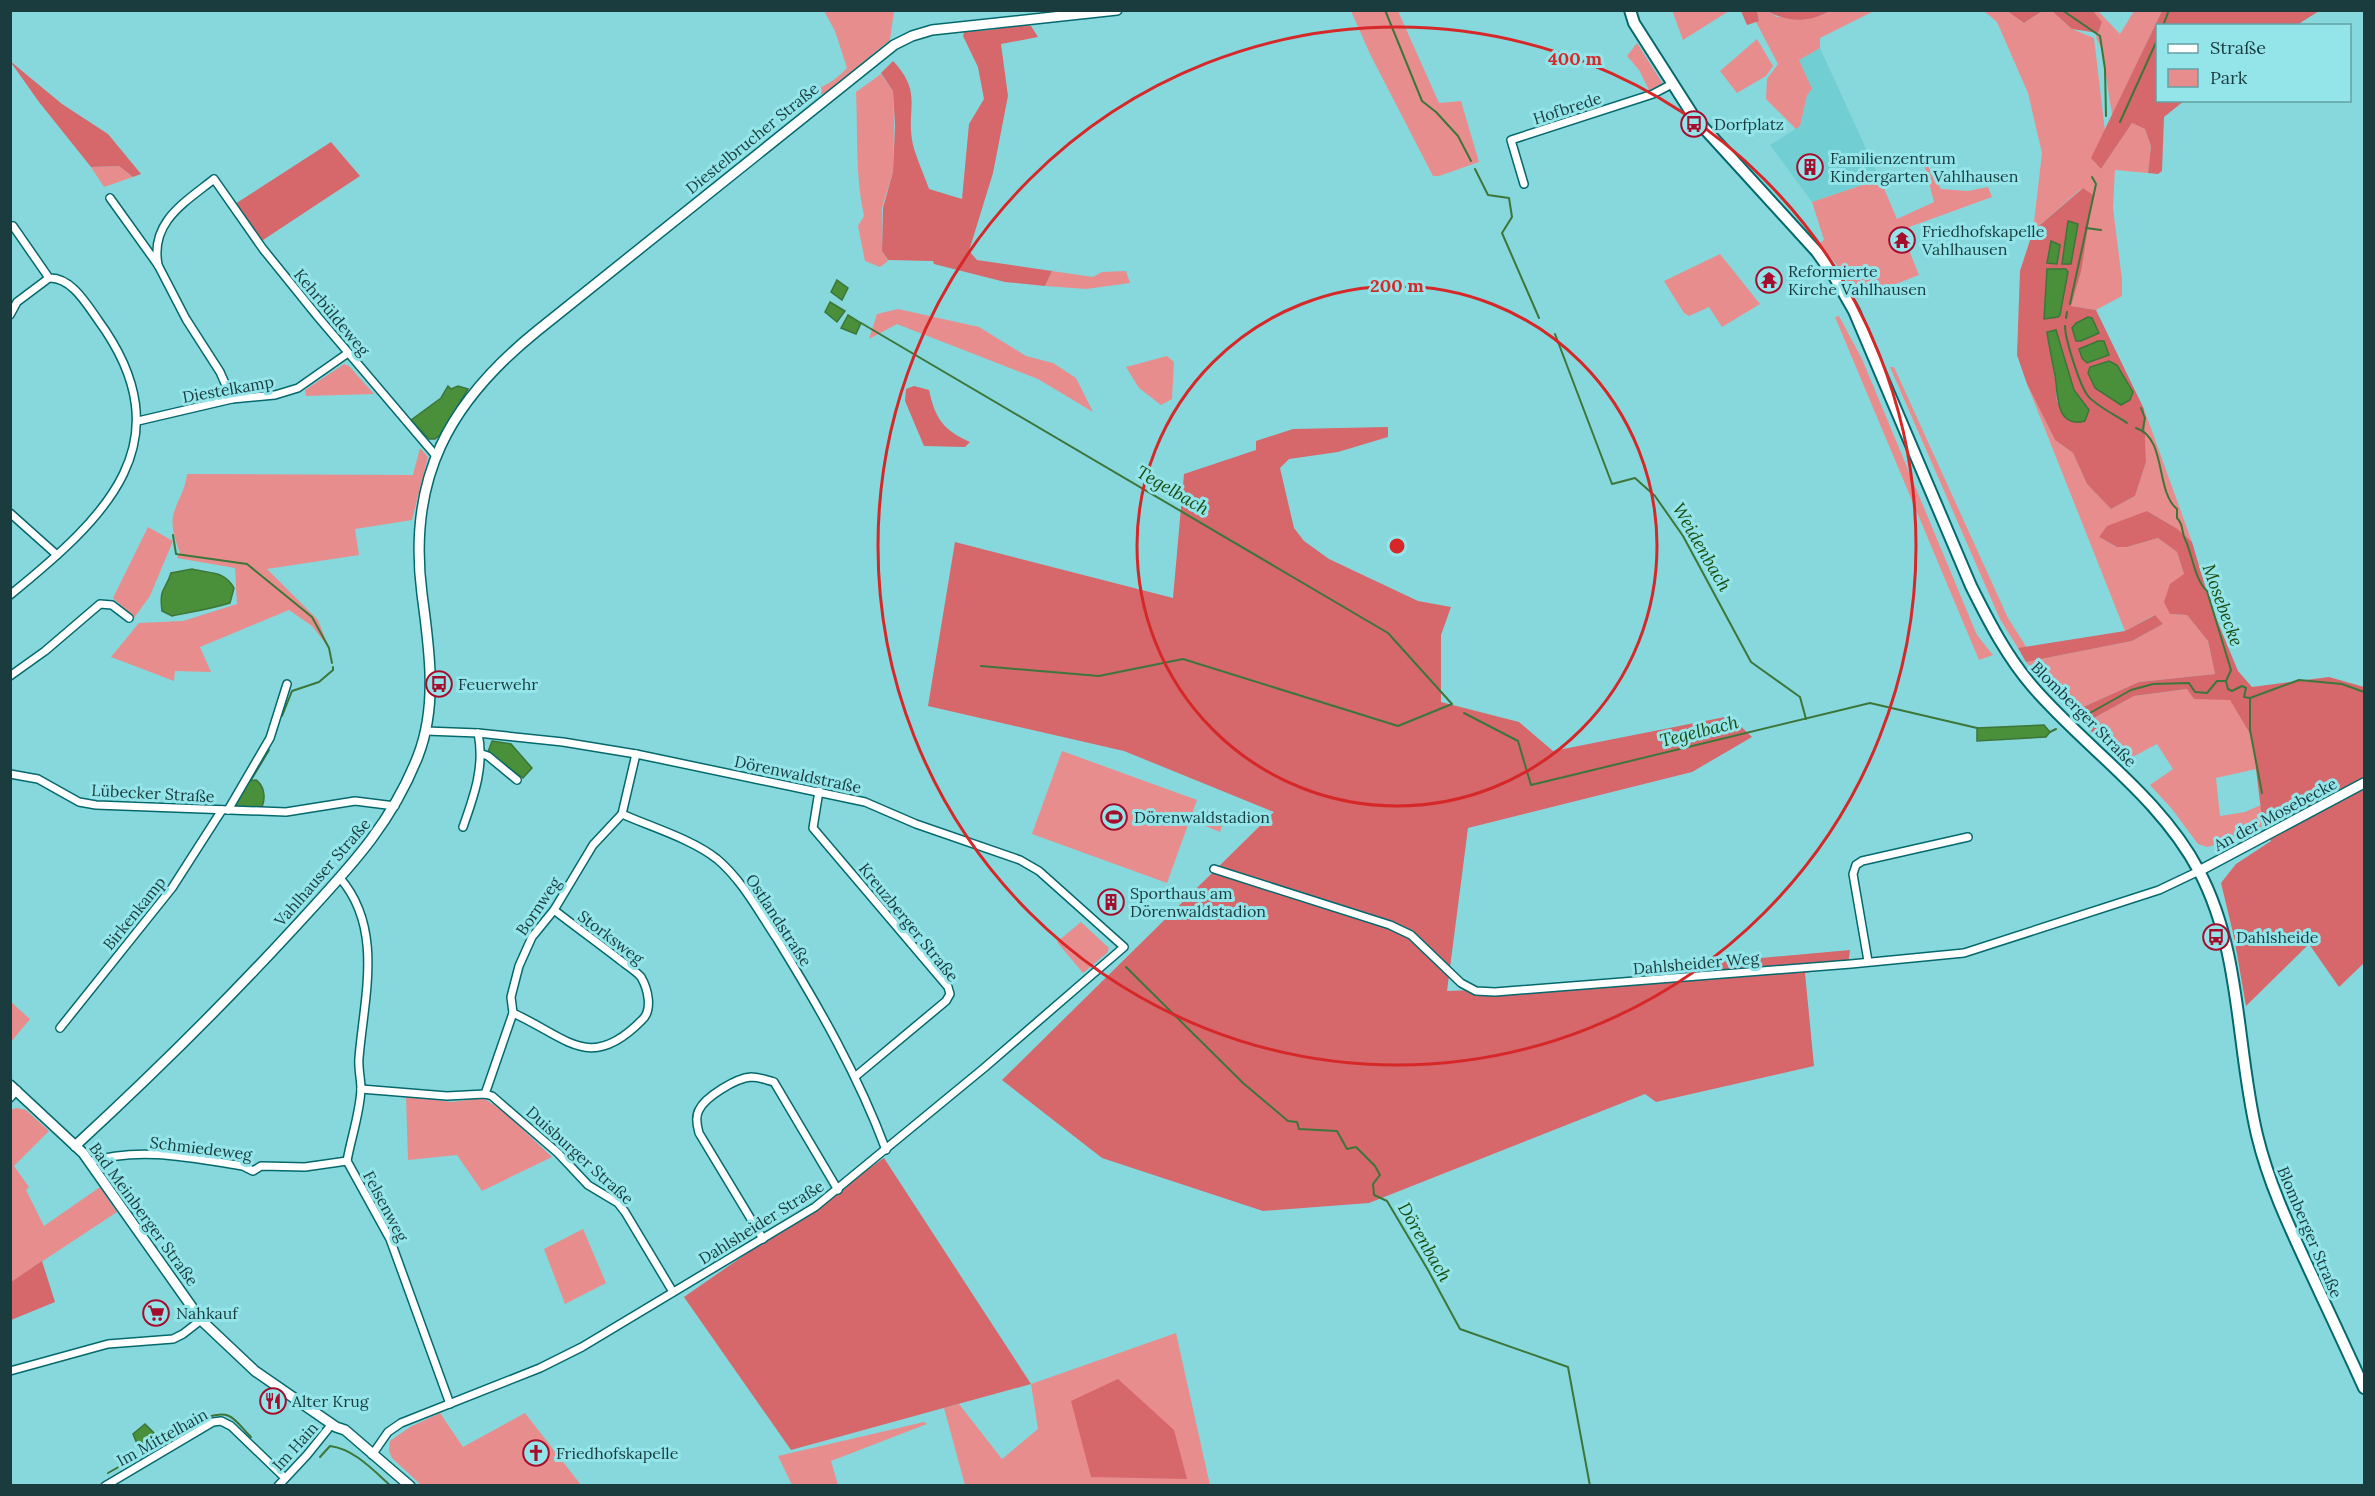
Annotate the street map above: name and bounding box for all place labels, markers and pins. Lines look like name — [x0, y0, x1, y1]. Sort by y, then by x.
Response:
bus stop icon: Dorfplatz — [1679, 109, 1709, 139]
place label: Dorfplatz — [1714, 114, 1784, 134]
place label: Familienzentrum Kindergarten Vahlhausen — [1830, 148, 2019, 186]
building icon: Familienzentrum Kindergarten Vahlhausen — [1795, 152, 1825, 182]
place label: Friedhofskapelle Vahlhausen — [1921, 221, 2045, 259]
temple icon: Friedhofskapelle Vahlhausen — [1887, 225, 1917, 255]
place label: Reformierte Kirche Vahlhausen — [1788, 261, 1927, 299]
temple icon: Reformierte Kirche Vahlhausen — [1754, 265, 1784, 295]
centre of rings — [1387, 536, 1407, 556]
bus stop icon: Feuerwehr — [424, 669, 454, 699]
place label: Feuerwehr — [458, 674, 538, 694]
sports icon: Dörenwaldstadion — [1099, 802, 1129, 832]
place label: Dörenwaldstadion — [1134, 807, 1270, 827]
place label: Sporthaus am Dörenwaldstadion — [1130, 883, 1266, 921]
building icon: Sporthaus am Dörenwaldstadion — [1096, 887, 1126, 917]
bus stop icon: Dahlsheide — [2201, 922, 2231, 952]
place label: Dahlsheide — [2236, 927, 2319, 947]
supermarket icon: Nahkauf — [141, 1298, 171, 1328]
place label: Nahkauf — [176, 1303, 239, 1323]
restaurant icon: Alter Krug — [258, 1386, 288, 1416]
place label: Alter Krug — [291, 1391, 370, 1411]
church icon: Friedhofskapelle — [521, 1438, 551, 1468]
place label: Friedhofskapelle — [556, 1443, 679, 1463]

